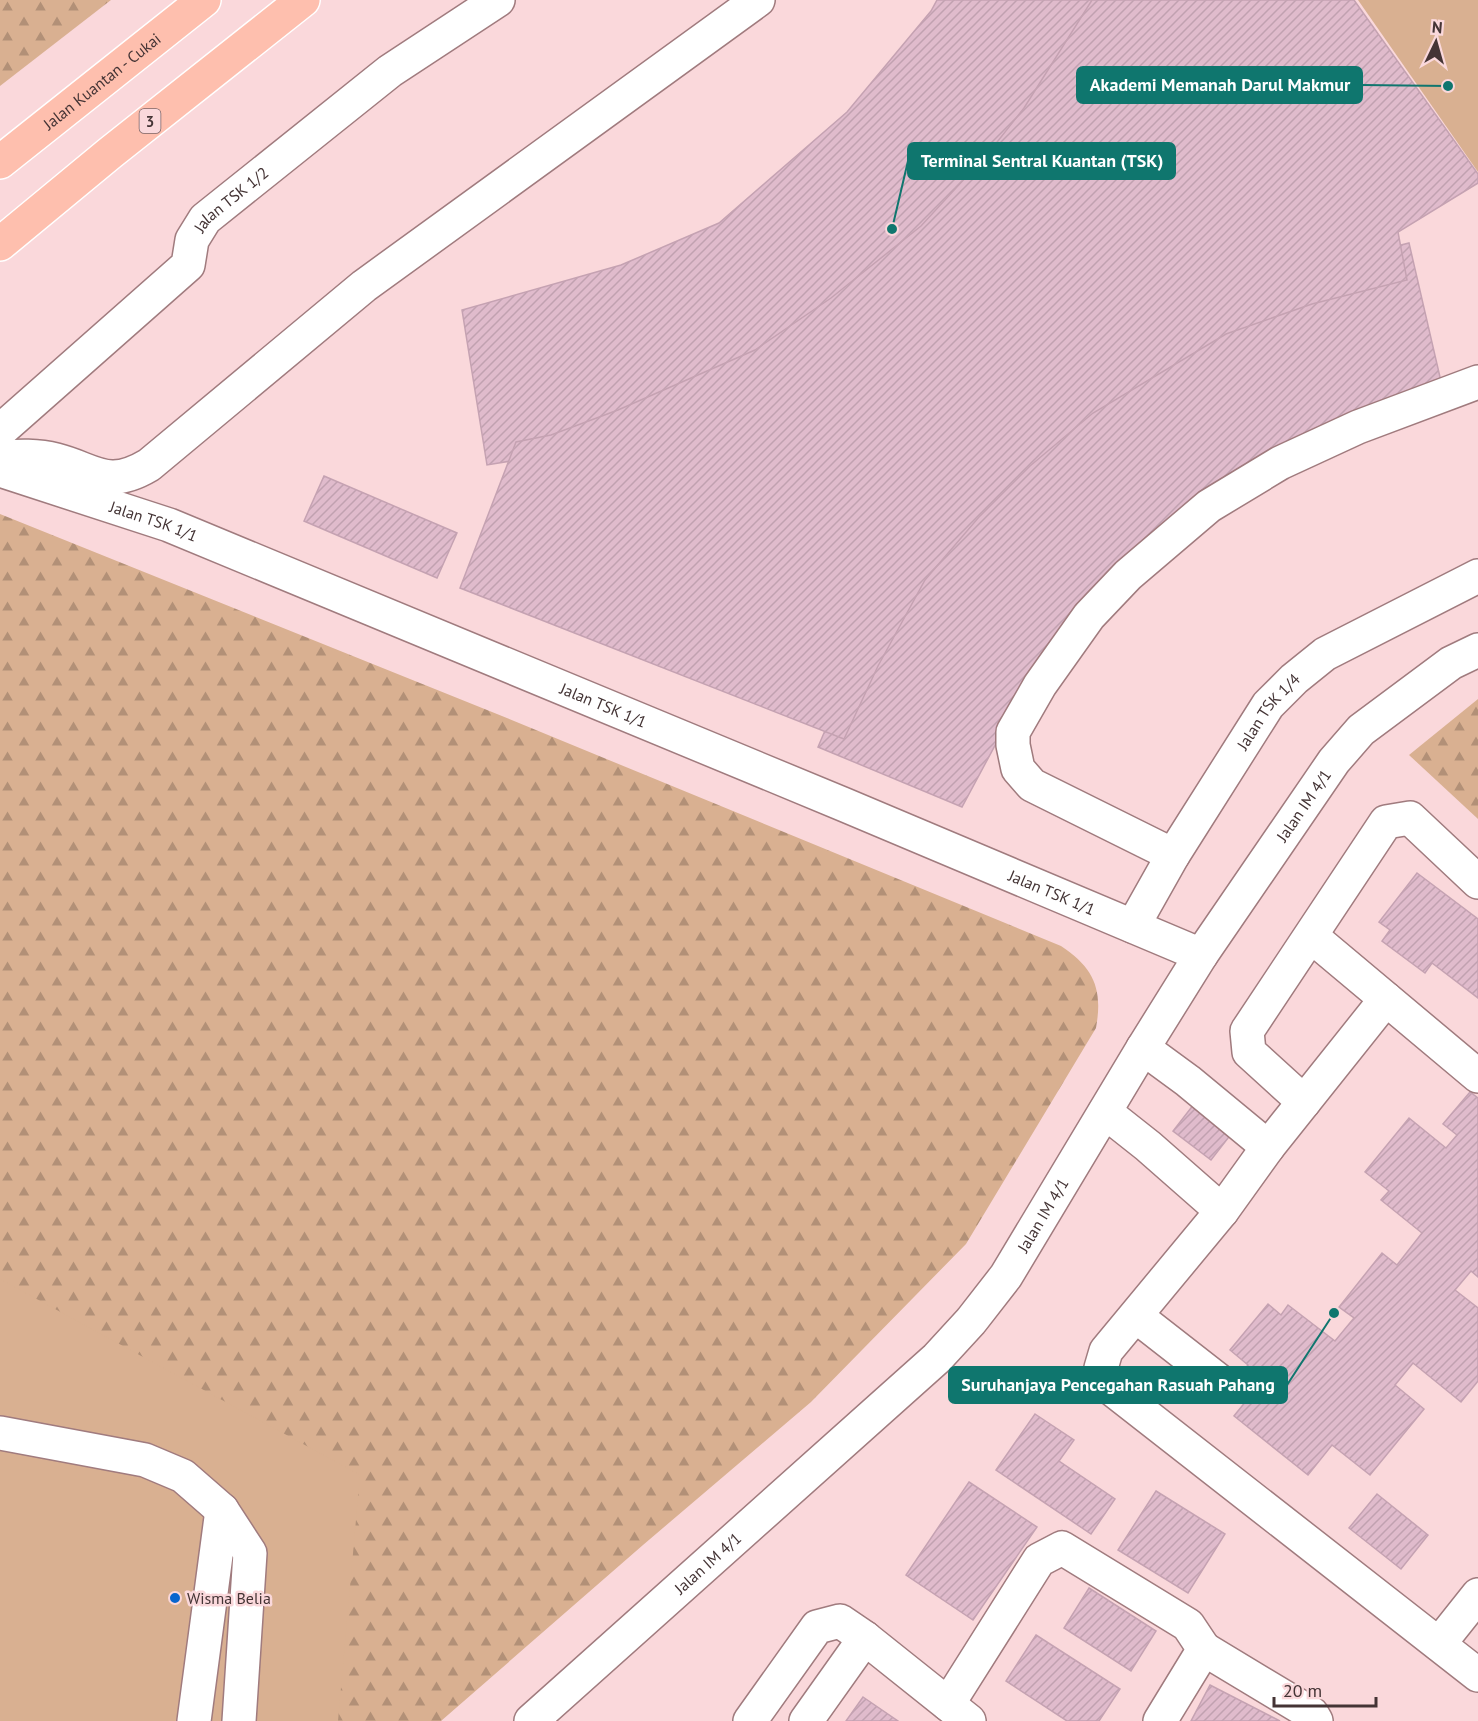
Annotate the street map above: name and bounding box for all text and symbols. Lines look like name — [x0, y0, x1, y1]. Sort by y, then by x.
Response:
north arrow — [1406, 12, 1466, 72]
text: N — [1431, 17, 1443, 37]
street label: Jalan Kuantan - Cukai — [38, 28, 164, 134]
callout: Akademi Memanah Darul Makmur — [1077, 67, 1362, 103]
text: Akademi Memanah Darul Makmur — [1090, 73, 1351, 96]
road number: 3 — [140, 109, 160, 133]
callout: Terminal Sentral Kuantan (TSK) — [908, 143, 1175, 179]
text: Terminal Sentral Kuantan (TSK) — [921, 149, 1163, 172]
street label: Jalan TSK 1/2 — [189, 162, 272, 237]
street label: Jalan TSK 1/1 — [106, 496, 201, 546]
street label: Jalan TSK 1/4 — [1232, 669, 1304, 754]
street label: Jalan TSK 1/1 — [556, 678, 650, 732]
street label: Jalan IM 4/1 — [1271, 765, 1335, 846]
street label: Jalan TSK 1/1 — [1005, 865, 1098, 919]
street label: Jalan IM 4/1 — [1012, 1174, 1073, 1257]
callout: Suruhanjaya Pencegahan Rasuah Pahang — [949, 1367, 1287, 1403]
text: Suruhanjaya Pencegahan Rasuah Pahang — [961, 1373, 1275, 1396]
street label: Jalan IM 4/1 — [669, 1528, 745, 1599]
place label: Wisma Belia — [187, 1588, 271, 1608]
marker: Wisma Belia — [168, 1591, 182, 1605]
scale bar — [1274, 1670, 1376, 1708]
text: 20 m — [1283, 1679, 1322, 1702]

